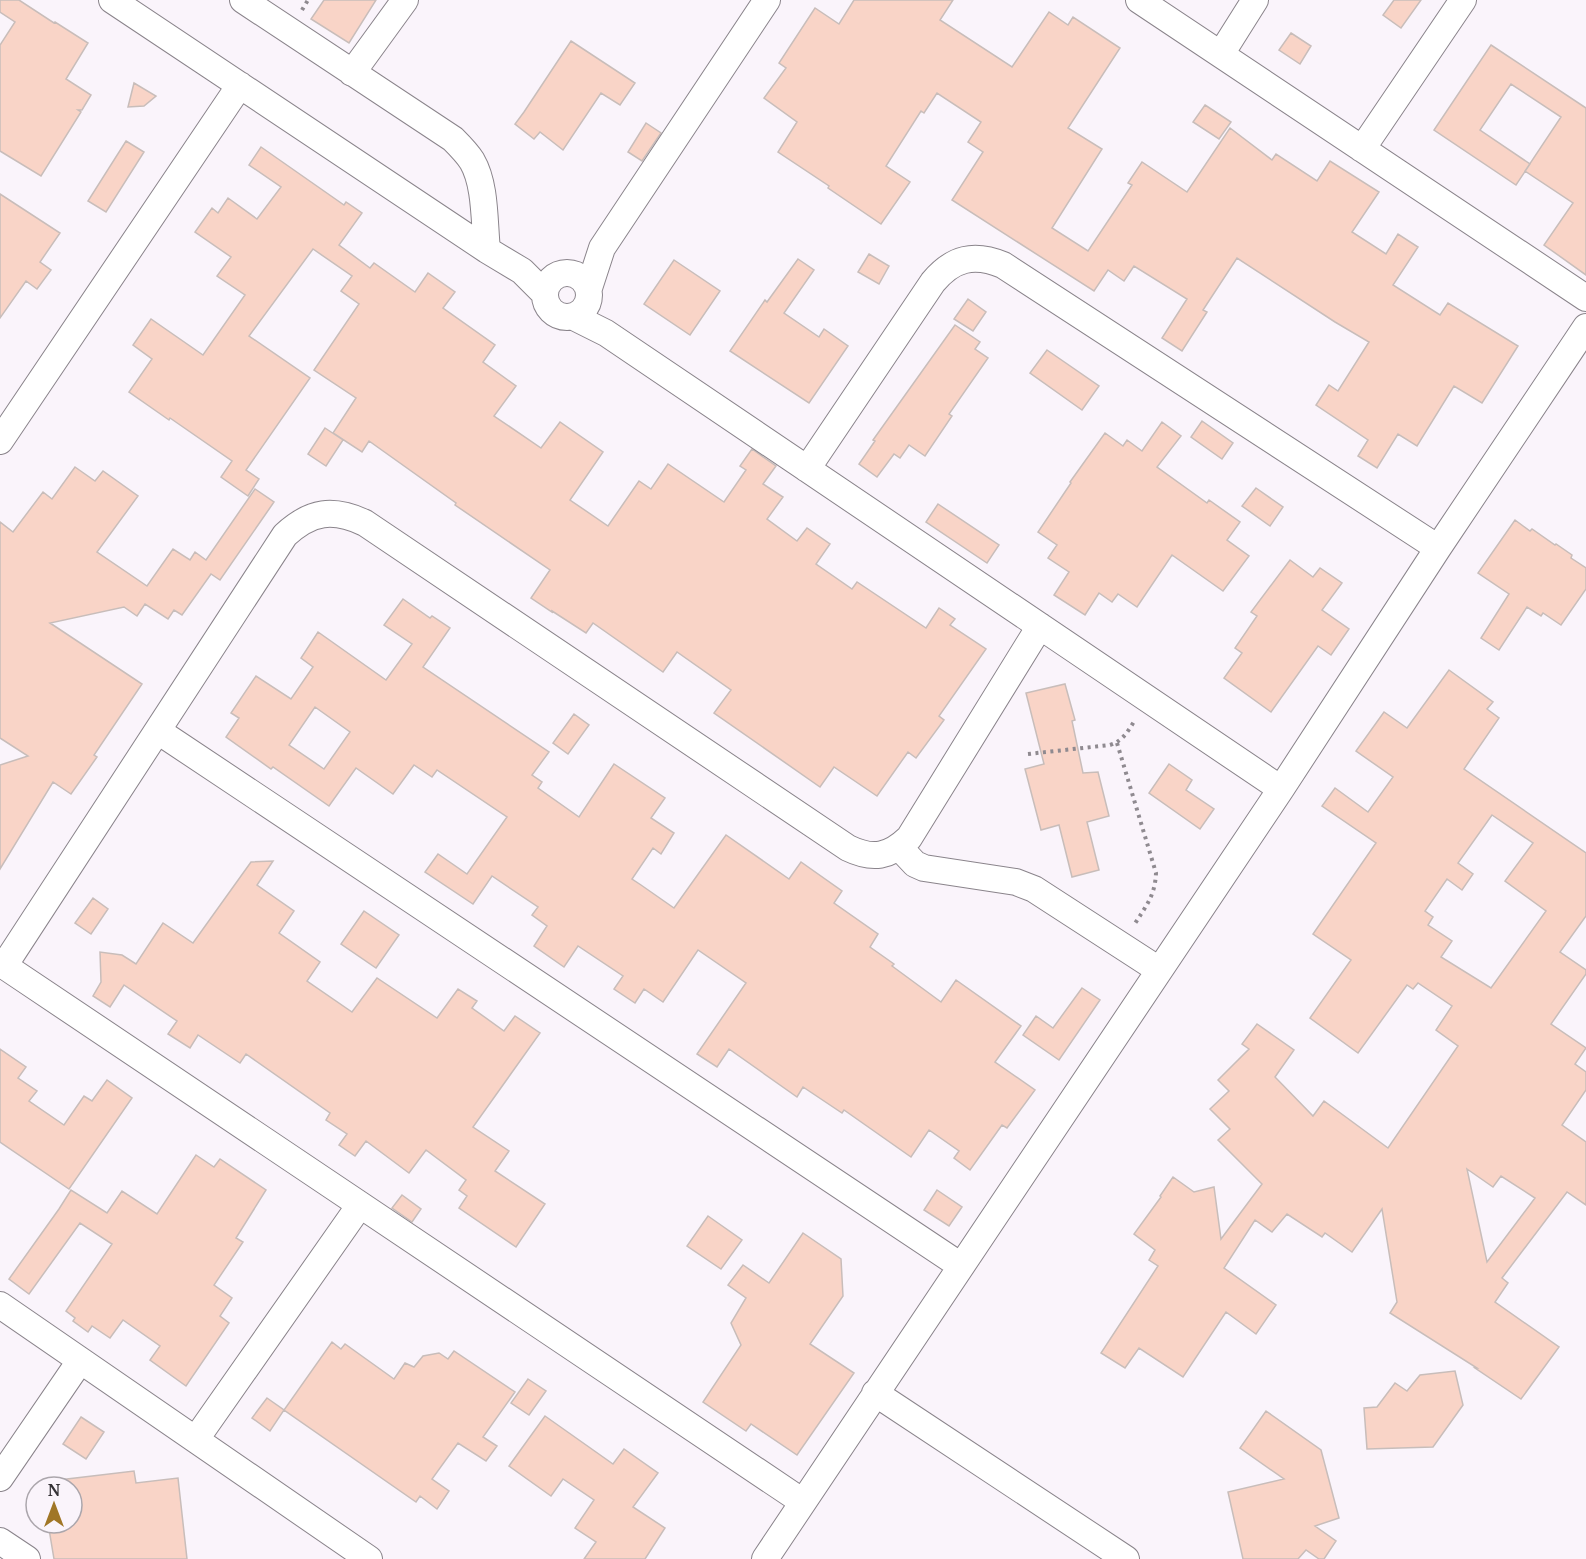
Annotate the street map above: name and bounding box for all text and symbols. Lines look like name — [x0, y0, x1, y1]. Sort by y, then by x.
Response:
north arrow — [24, 1475, 84, 1535]
text: N — [48, 1479, 61, 1501]

